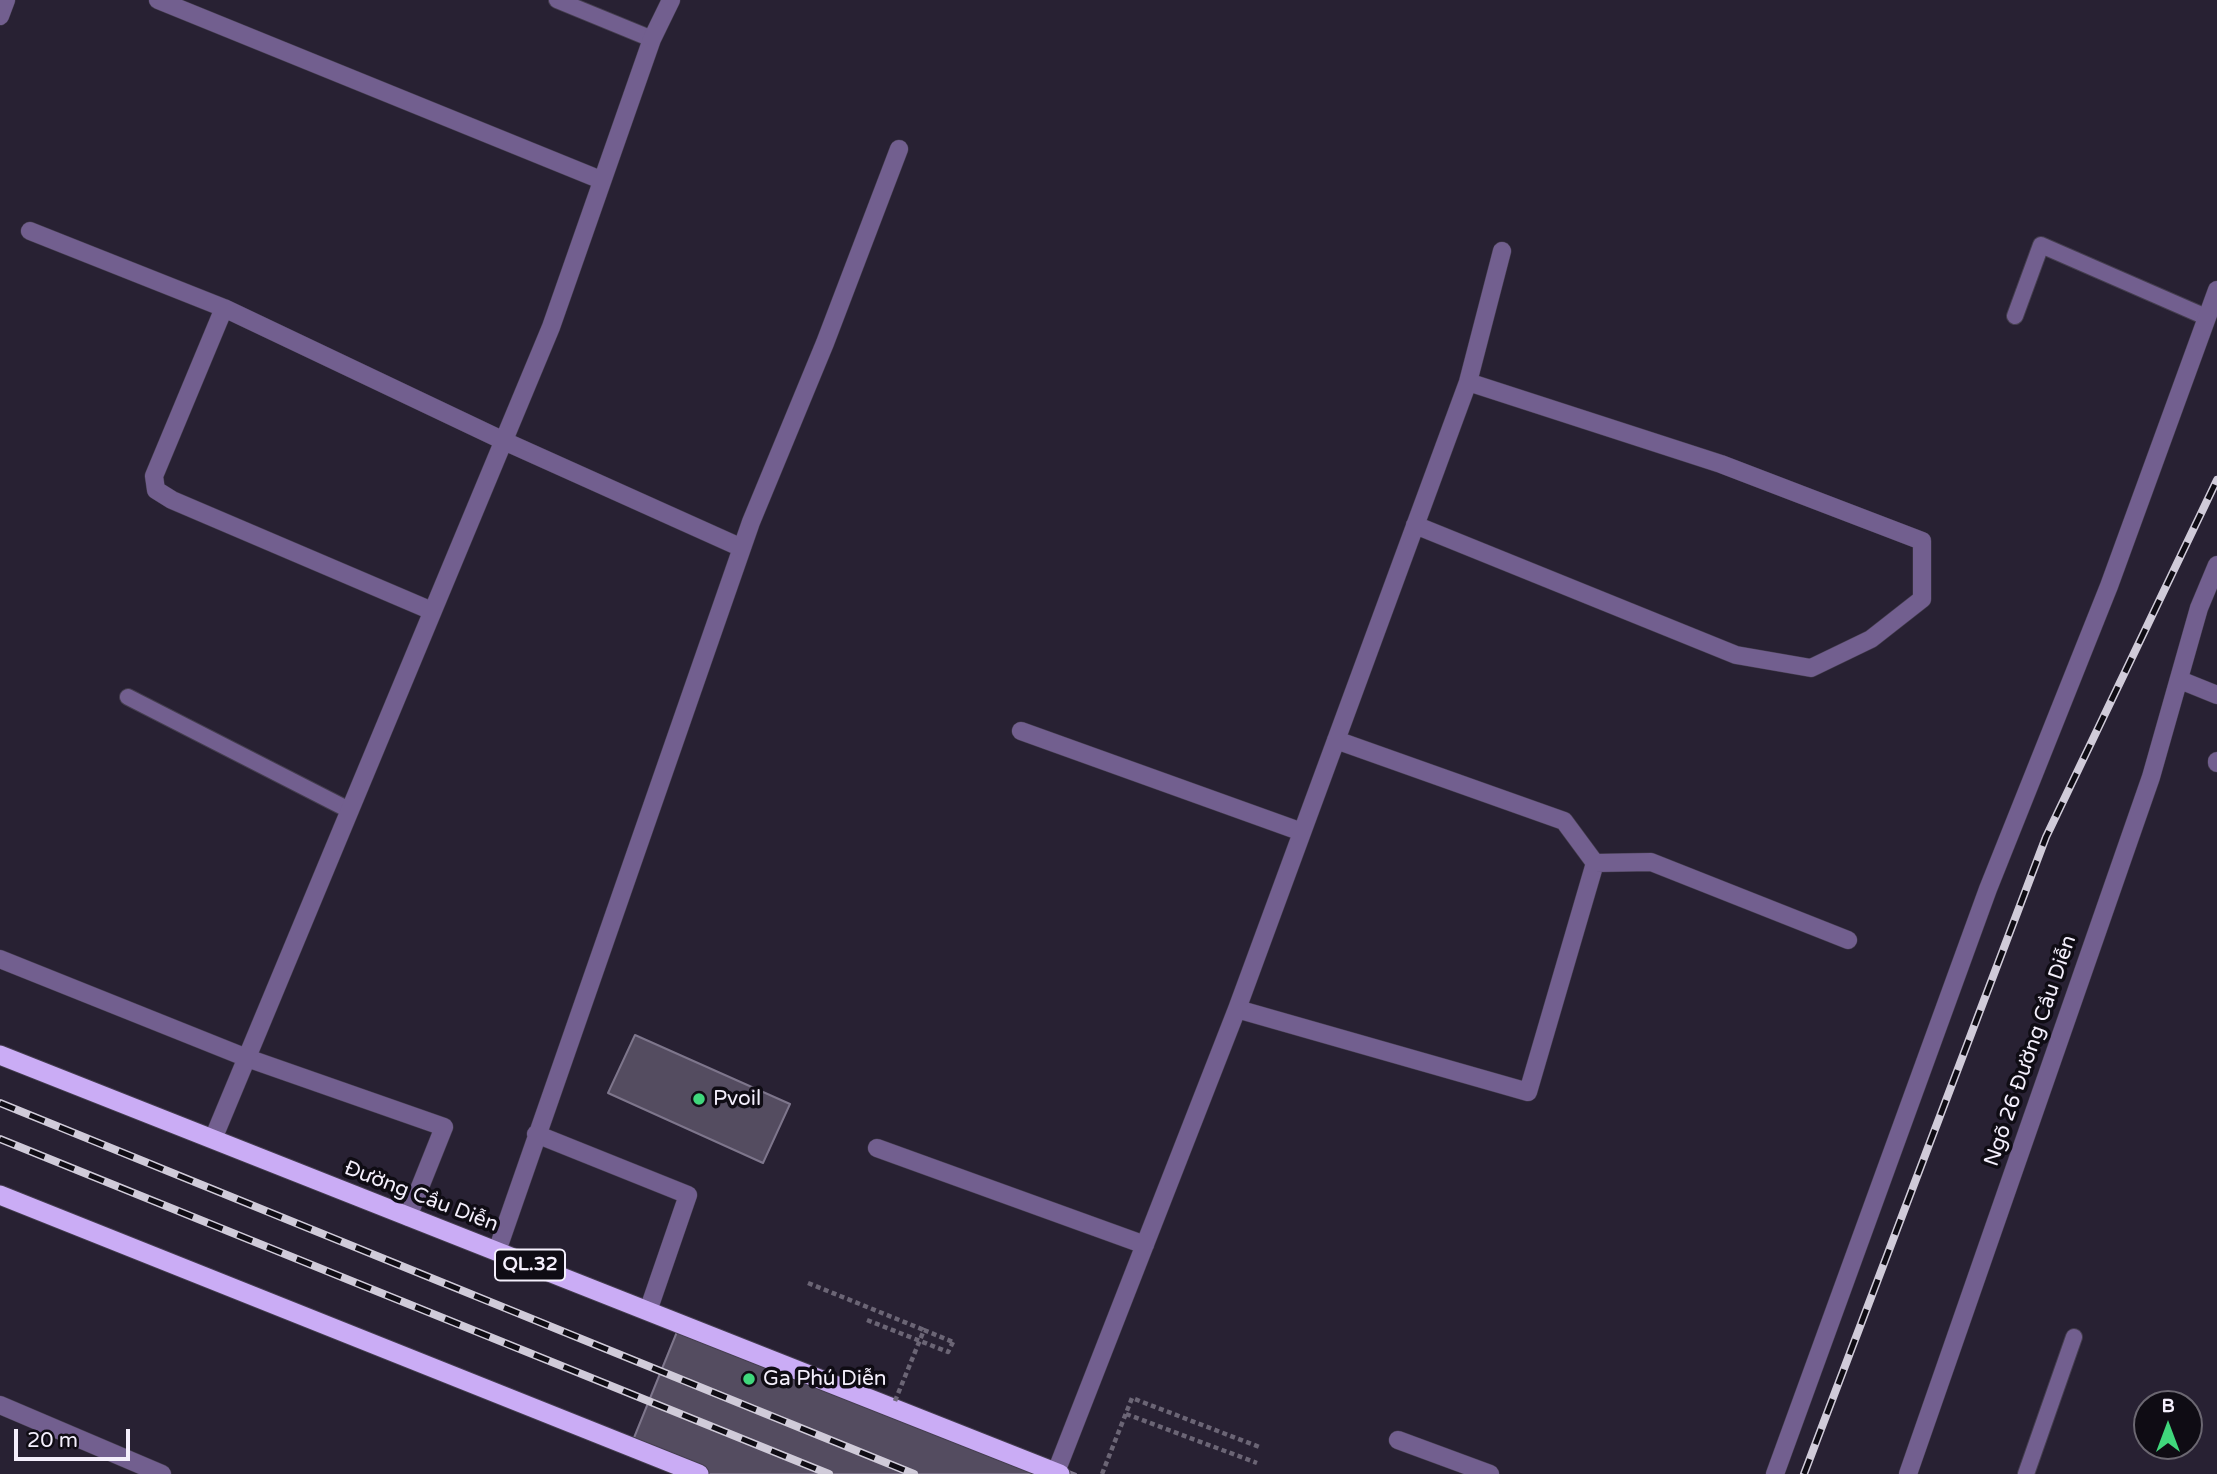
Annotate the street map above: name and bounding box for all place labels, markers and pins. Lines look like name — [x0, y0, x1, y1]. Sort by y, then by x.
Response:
place label: Pvoil — [713, 1086, 761, 1112]
marker: Pvoil — [691, 1091, 707, 1107]
place label: Ga Phú Diễn — [763, 1366, 887, 1392]
marker: Ga Phú Diễn — [741, 1371, 757, 1387]

